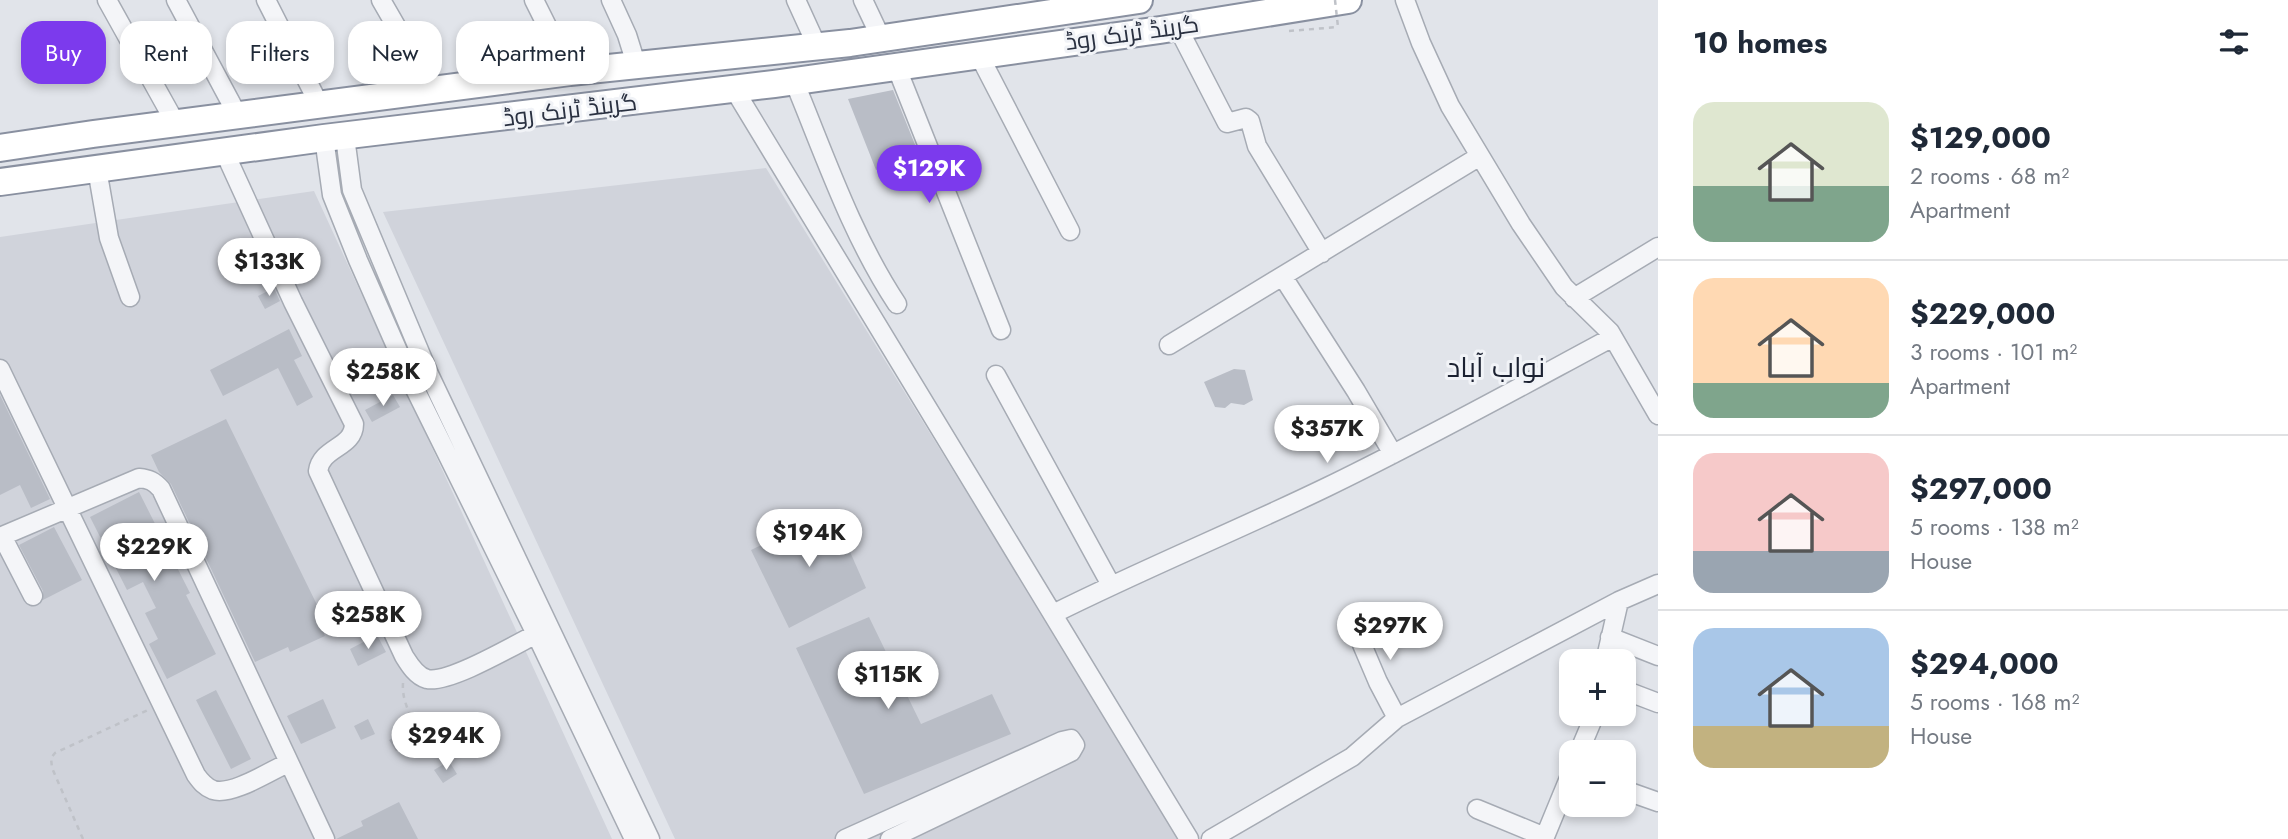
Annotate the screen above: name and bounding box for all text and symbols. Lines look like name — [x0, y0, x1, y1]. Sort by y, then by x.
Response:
street label: گرینڈ ٹرنک روڈ — [1063, 6, 1201, 59]
chip: Buy — [21, 21, 106, 84]
chip: Rent — [120, 21, 212, 84]
chip: Filters — [226, 21, 334, 84]
chip: New — [348, 21, 442, 84]
chip: Apartment — [456, 21, 609, 84]
text: 10 homes — [1693, 21, 1827, 64]
icon: filters — [2215, 23, 2253, 61]
street label: گرینڈ ٹرنک روڈ — [501, 84, 639, 135]
text: $129,000 — [1910, 116, 2051, 159]
icon: home — [1749, 130, 1833, 214]
pin: $129K — [880, 146, 978, 205]
text: $129K — [893, 151, 965, 185]
text: 2 rooms · 68 m² — [1910, 159, 2069, 193]
text: Apartment — [1910, 193, 2010, 227]
pin: $133K — [220, 238, 318, 298]
text: $133K — [234, 244, 304, 278]
text: $229,000 — [1910, 292, 2055, 335]
icon: home — [1749, 306, 1833, 390]
text: 3 rooms · 101 m² — [1910, 335, 2077, 369]
district label: نواب آباد — [1447, 347, 1545, 388]
pin: $258K — [334, 348, 432, 408]
text: $258K — [346, 354, 420, 388]
text: Apartment — [1910, 369, 2010, 403]
pin: $357K — [1278, 406, 1376, 465]
text: $357K — [1290, 411, 1364, 445]
text: $297,000 — [1910, 467, 2052, 510]
icon: home — [1749, 481, 1833, 565]
pin: $194K — [760, 510, 858, 569]
text: 5 rooms · 138 m² — [1910, 510, 2079, 544]
text: $194K — [772, 515, 846, 549]
pin: $229K — [105, 524, 203, 583]
text: $229K — [116, 529, 192, 563]
text: House — [1910, 544, 1972, 578]
pin: $258K — [319, 592, 417, 651]
text: $258K — [331, 597, 405, 631]
pin: $297K — [1341, 602, 1439, 662]
text: $297K — [1353, 608, 1427, 642]
text: $294,000 — [1910, 642, 2059, 685]
map controls — [1559, 649, 1636, 817]
button: + — [1559, 649, 1636, 726]
pin: $115K — [839, 652, 937, 711]
icon: home — [1749, 656, 1833, 740]
text: $115K — [854, 657, 922, 691]
text: 5 rooms · 168 m² — [1910, 685, 2079, 719]
pin: $294K — [397, 712, 495, 772]
text: $294K — [408, 718, 484, 752]
text: House — [1910, 719, 1972, 753]
button: − — [1559, 740, 1636, 817]

